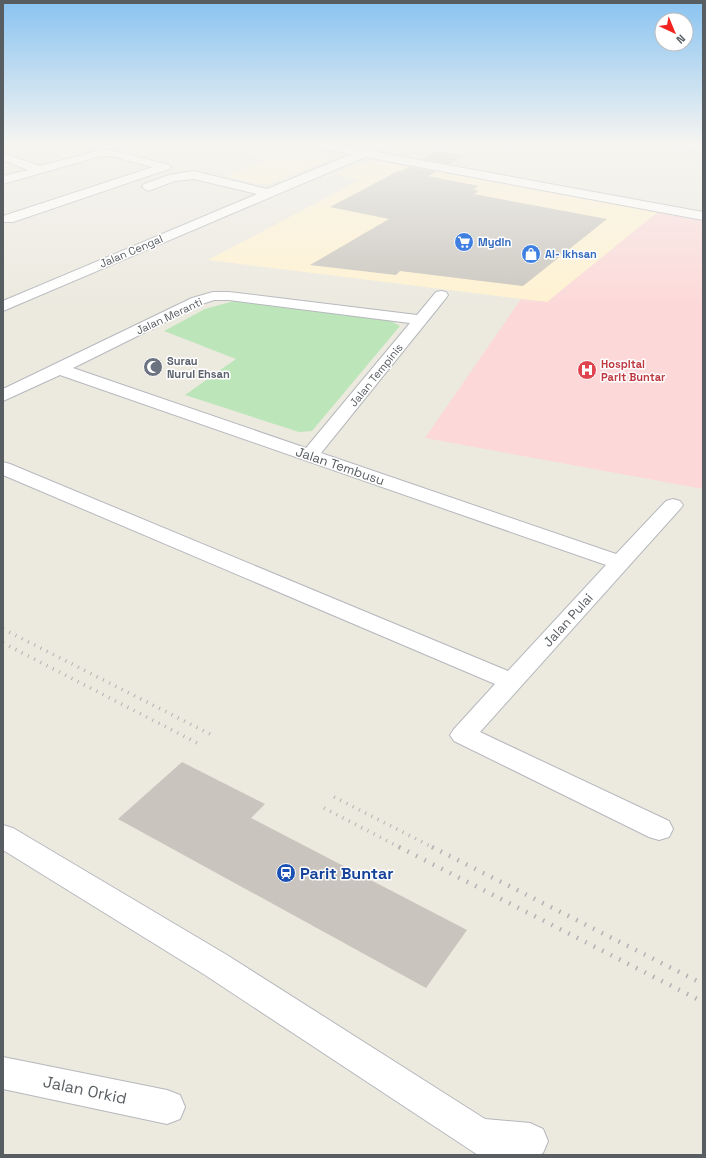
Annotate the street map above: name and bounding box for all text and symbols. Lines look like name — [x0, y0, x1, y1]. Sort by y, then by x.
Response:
north arrow — [654, 12, 694, 52]
text: N — [673, 32, 688, 47]
street label: Jalan Cengal — [97, 231, 165, 271]
supermarket icon: Mydin — [453, 231, 475, 253]
place label: Mydin — [478, 235, 511, 249]
shop icon: Al- Ikhsan — [520, 243, 542, 265]
place label: Al- Ikhsan — [545, 247, 597, 261]
street label: Jalan Meranti — [133, 294, 205, 338]
street label: Jalan Tempinis — [346, 340, 406, 409]
place label: Surau Nurul Ehsan — [167, 354, 230, 381]
mosque icon: Surau Nurul Ehsan — [142, 356, 164, 378]
place label: Hospital Parit Buntar — [601, 357, 666, 384]
hospital icon: Hospital Parit Buntar — [576, 359, 598, 381]
street label: Jalan Tembusu — [293, 443, 387, 489]
street label: Jalan Pulai — [539, 590, 597, 650]
station icon: Parit Buntar — [275, 862, 297, 884]
place label: Parit Buntar — [300, 863, 394, 884]
street label: Jalan Orkid — [41, 1071, 129, 1109]

